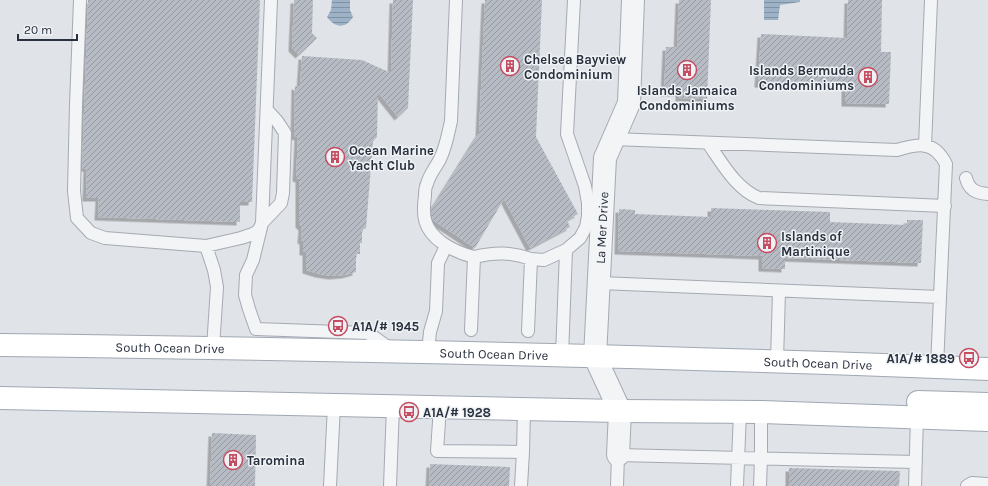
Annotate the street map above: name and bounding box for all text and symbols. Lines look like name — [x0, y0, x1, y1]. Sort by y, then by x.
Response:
scale bar — [18, 16, 77, 42]
text: 20 m — [24, 23, 52, 37]
place label: Chelsea Bayview Condominium — [524, 52, 626, 82]
building icon: Chelsea Bayview Condominium — [499, 55, 521, 77]
building icon: Islands Jamaica Condominiums — [676, 59, 698, 81]
place label: Islands Bermuda Condominiums — [749, 63, 854, 93]
building icon: Islands Bermuda Condominiums — [857, 66, 879, 88]
place label: Islands Jamaica Condominiums — [637, 83, 737, 113]
place label: Ocean Marine Yacht Club — [349, 143, 434, 173]
building icon: Ocean Marine Yacht Club — [324, 146, 346, 168]
street label: La Mer Drive — [593, 191, 611, 264]
place label: Islands of Martinique — [781, 229, 850, 260]
building icon: Islands of Martinique — [756, 232, 778, 254]
bus stop icon: A1A/# 1945 — [327, 315, 349, 337]
place label: A1A/# 1945 — [352, 319, 419, 334]
street label: South Ocean Drive — [115, 340, 225, 356]
street label: South Ocean Drive — [439, 345, 549, 363]
bus stop icon: A1A/# 1889 — [958, 347, 980, 369]
place label: A1A/# 1889 — [886, 351, 955, 366]
street label: South Ocean Drive — [763, 354, 873, 373]
bus stop icon: A1A/# 1928 — [398, 401, 420, 423]
place label: A1A/# 1928 — [423, 405, 491, 420]
building icon: Taromina — [222, 449, 244, 471]
place label: Taromina — [247, 453, 305, 468]

